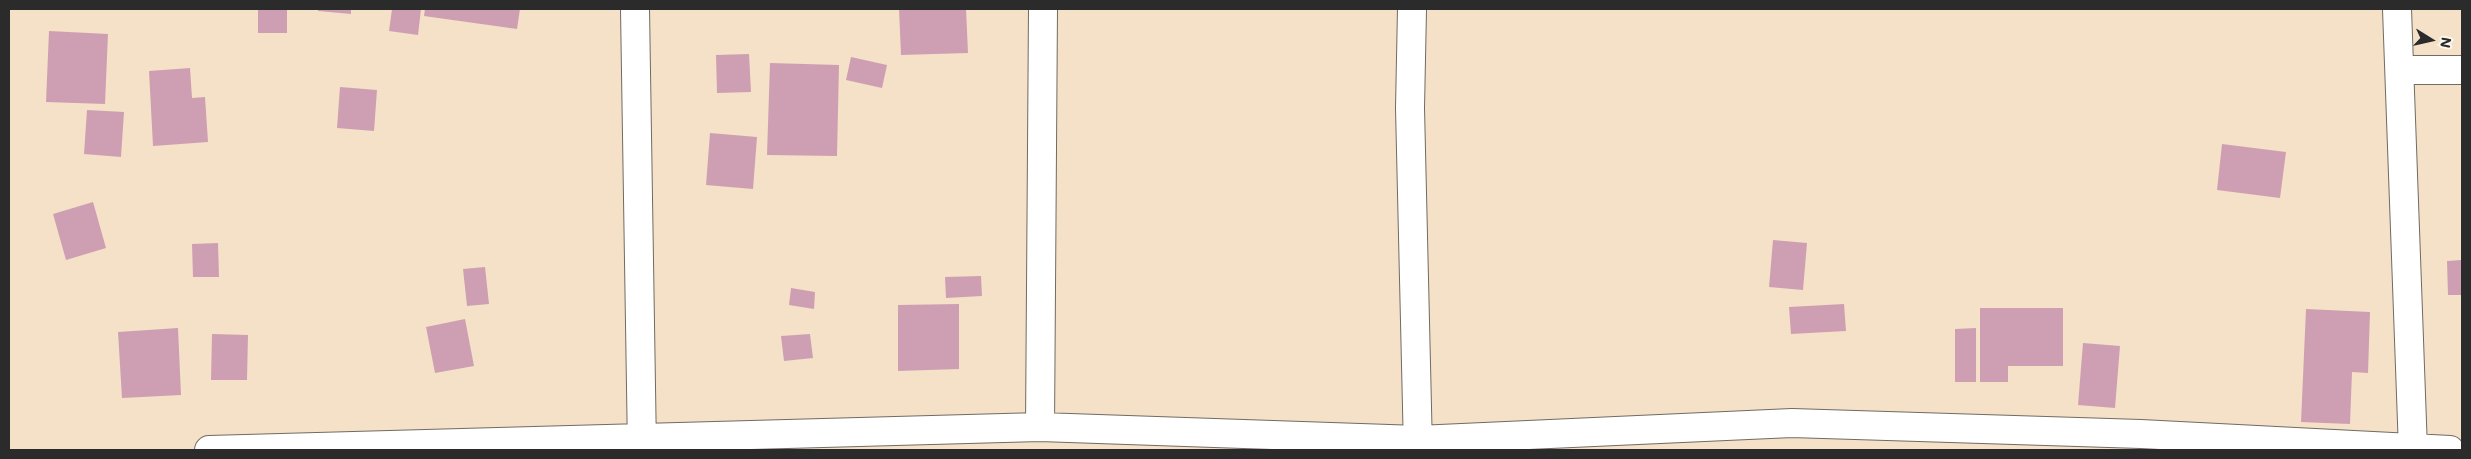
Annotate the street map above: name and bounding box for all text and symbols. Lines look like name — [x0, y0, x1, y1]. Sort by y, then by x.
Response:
north arrow — [2406, 15, 2456, 65]
text: N — [2436, 36, 2457, 50]

